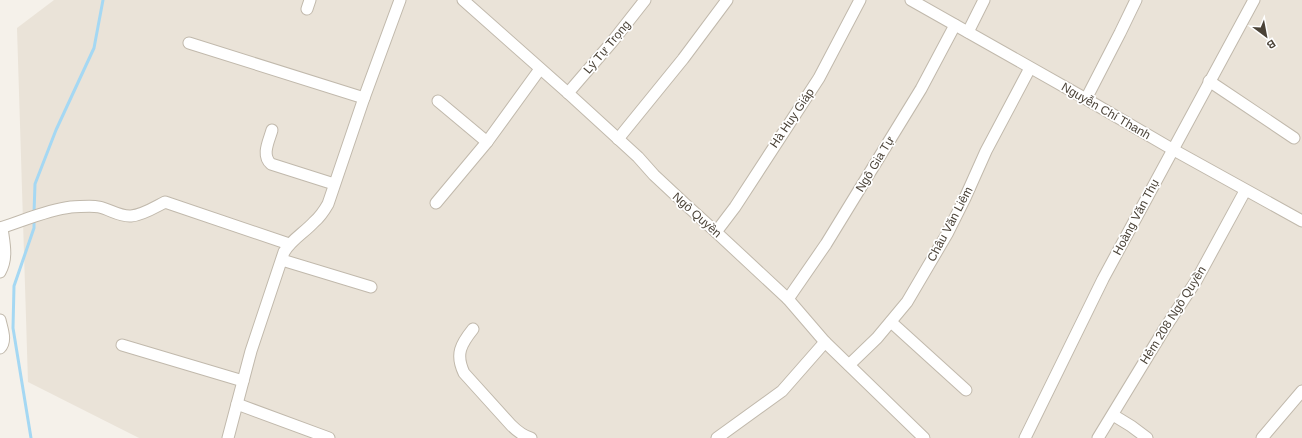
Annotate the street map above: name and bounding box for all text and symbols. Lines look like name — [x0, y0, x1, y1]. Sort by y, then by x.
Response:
north arrow — [1246, 16, 1286, 56]
street label: Lý Tự Trọng — [581, 18, 633, 76]
text: B — [1265, 37, 1278, 52]
street label: Nguyễn Chí Thanh — [1059, 79, 1154, 142]
street label: Hà Huy Giáp — [767, 85, 817, 150]
street label: Ngô Gia Tự — [853, 134, 897, 194]
street label: Hoàng Văn Thụ — [1110, 177, 1162, 257]
street label: Châu Văn Liêm — [924, 184, 976, 264]
street label: Ngô Quyền — [670, 189, 724, 241]
street label: Hẻm 208 Ngô Quyền — [1137, 263, 1209, 367]

